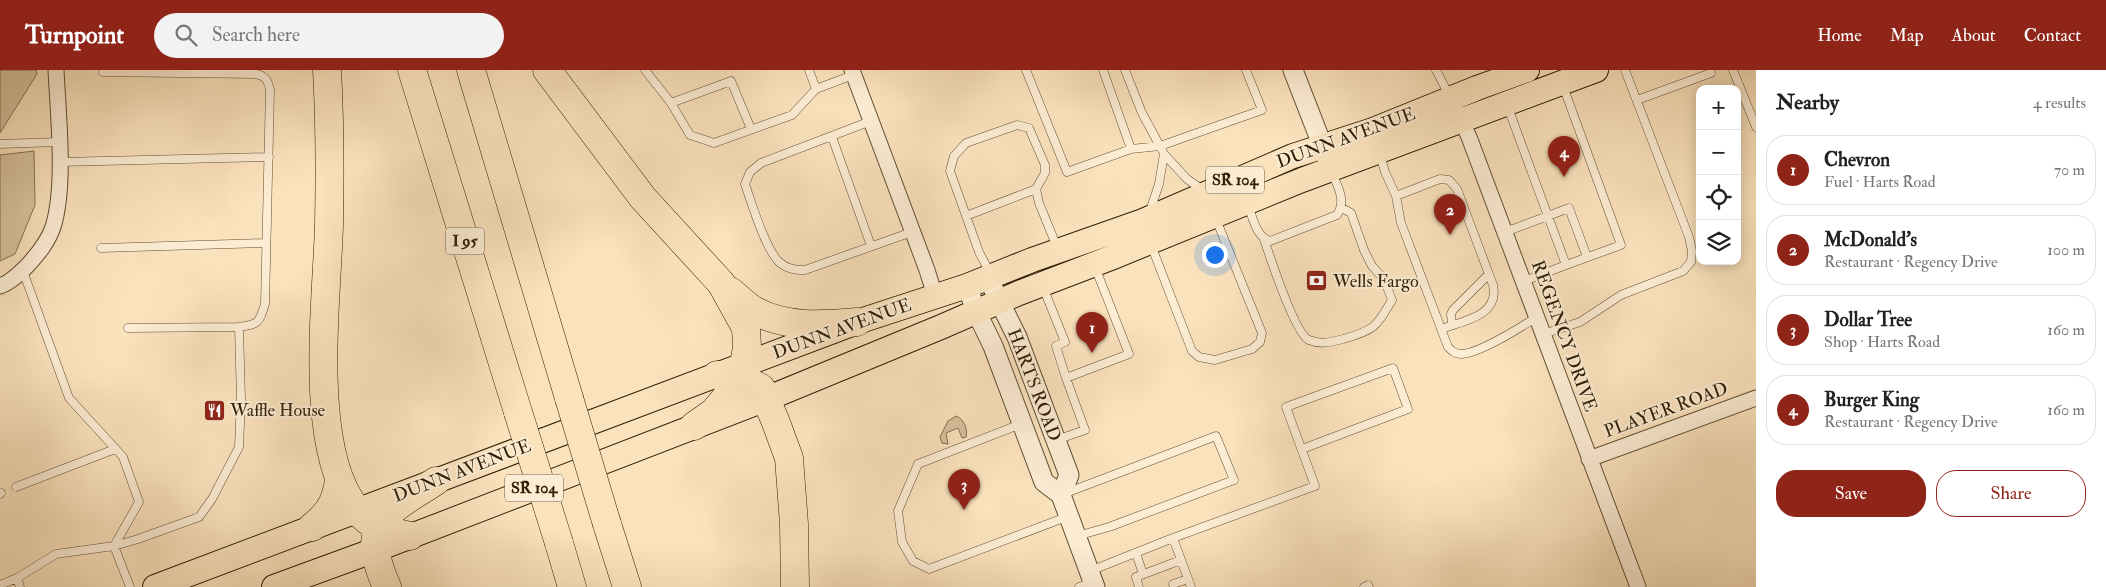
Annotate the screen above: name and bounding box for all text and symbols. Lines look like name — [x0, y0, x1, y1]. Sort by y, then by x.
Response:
search box — [154, 13, 504, 58]
text: Turnpoint — [25, 20, 124, 51]
icon: search — [172, 21, 200, 49]
text: Search here — [212, 23, 300, 47]
text: Home — [1817, 24, 1862, 47]
text: Map — [1890, 24, 1924, 47]
text: About — [1952, 24, 1996, 47]
text: Contact — [2024, 24, 2081, 47]
map controls — [1696, 85, 1741, 265]
button: + — [1696, 85, 1741, 130]
text: Nearby — [1776, 89, 1839, 116]
text: 4 results — [2033, 93, 2086, 113]
street label: DUNN AVENUE — [1274, 102, 1418, 174]
button: − — [1696, 130, 1741, 175]
pin: 4 — [1548, 136, 1580, 177]
text: Chevron — [1824, 148, 1890, 172]
text: 1 — [1790, 160, 1796, 180]
text: 70 m — [2054, 160, 2085, 180]
road number: SR 104 — [1206, 166, 1264, 194]
text: Fuel · Harts Road — [1824, 172, 1936, 192]
button: locate — [1696, 175, 1741, 220]
pin: 2 — [1434, 194, 1466, 235]
button: layers — [1696, 220, 1741, 265]
road number: I 95 — [446, 228, 484, 255]
text: McDonald's — [1824, 228, 1917, 252]
text: 2 — [1789, 240, 1797, 260]
text: 100 m — [2047, 240, 2085, 260]
your location — [1202, 242, 1228, 268]
text: Restaurant · Regency Drive — [1824, 252, 1998, 272]
street label: REGENCY DRIVE — [1526, 257, 1602, 415]
bank icon: Wells Fargo — [1305, 269, 1329, 293]
place label: Wells Fargo — [1332, 270, 1419, 293]
street label: DUNN AVENUE — [770, 293, 914, 365]
text: Dollar Tree — [1824, 308, 1912, 332]
pin: 1 — [1076, 312, 1108, 353]
text: 3 — [1790, 320, 1796, 340]
text: 160 m — [2047, 320, 2085, 340]
street label: HARTS ROAD — [1002, 325, 1066, 445]
text: Shop · Harts Road — [1824, 332, 1940, 352]
street label: PLAYER ROAD — [1601, 377, 1731, 443]
text: Burger King — [1824, 388, 1919, 412]
restaurant icon: Waffle House — [202, 398, 226, 422]
place label: Waffle House — [229, 399, 326, 422]
text: 4 — [1789, 400, 1797, 420]
text: 160 m — [2047, 400, 2085, 420]
text: Restaurant · Regency Drive — [1824, 412, 1998, 432]
street label: DUNN AVENUE — [390, 434, 534, 508]
pin: 3 — [948, 469, 980, 510]
button: Save — [1776, 470, 1926, 517]
button: Share — [1936, 470, 2086, 517]
road number: SR 104 — [505, 474, 563, 502]

